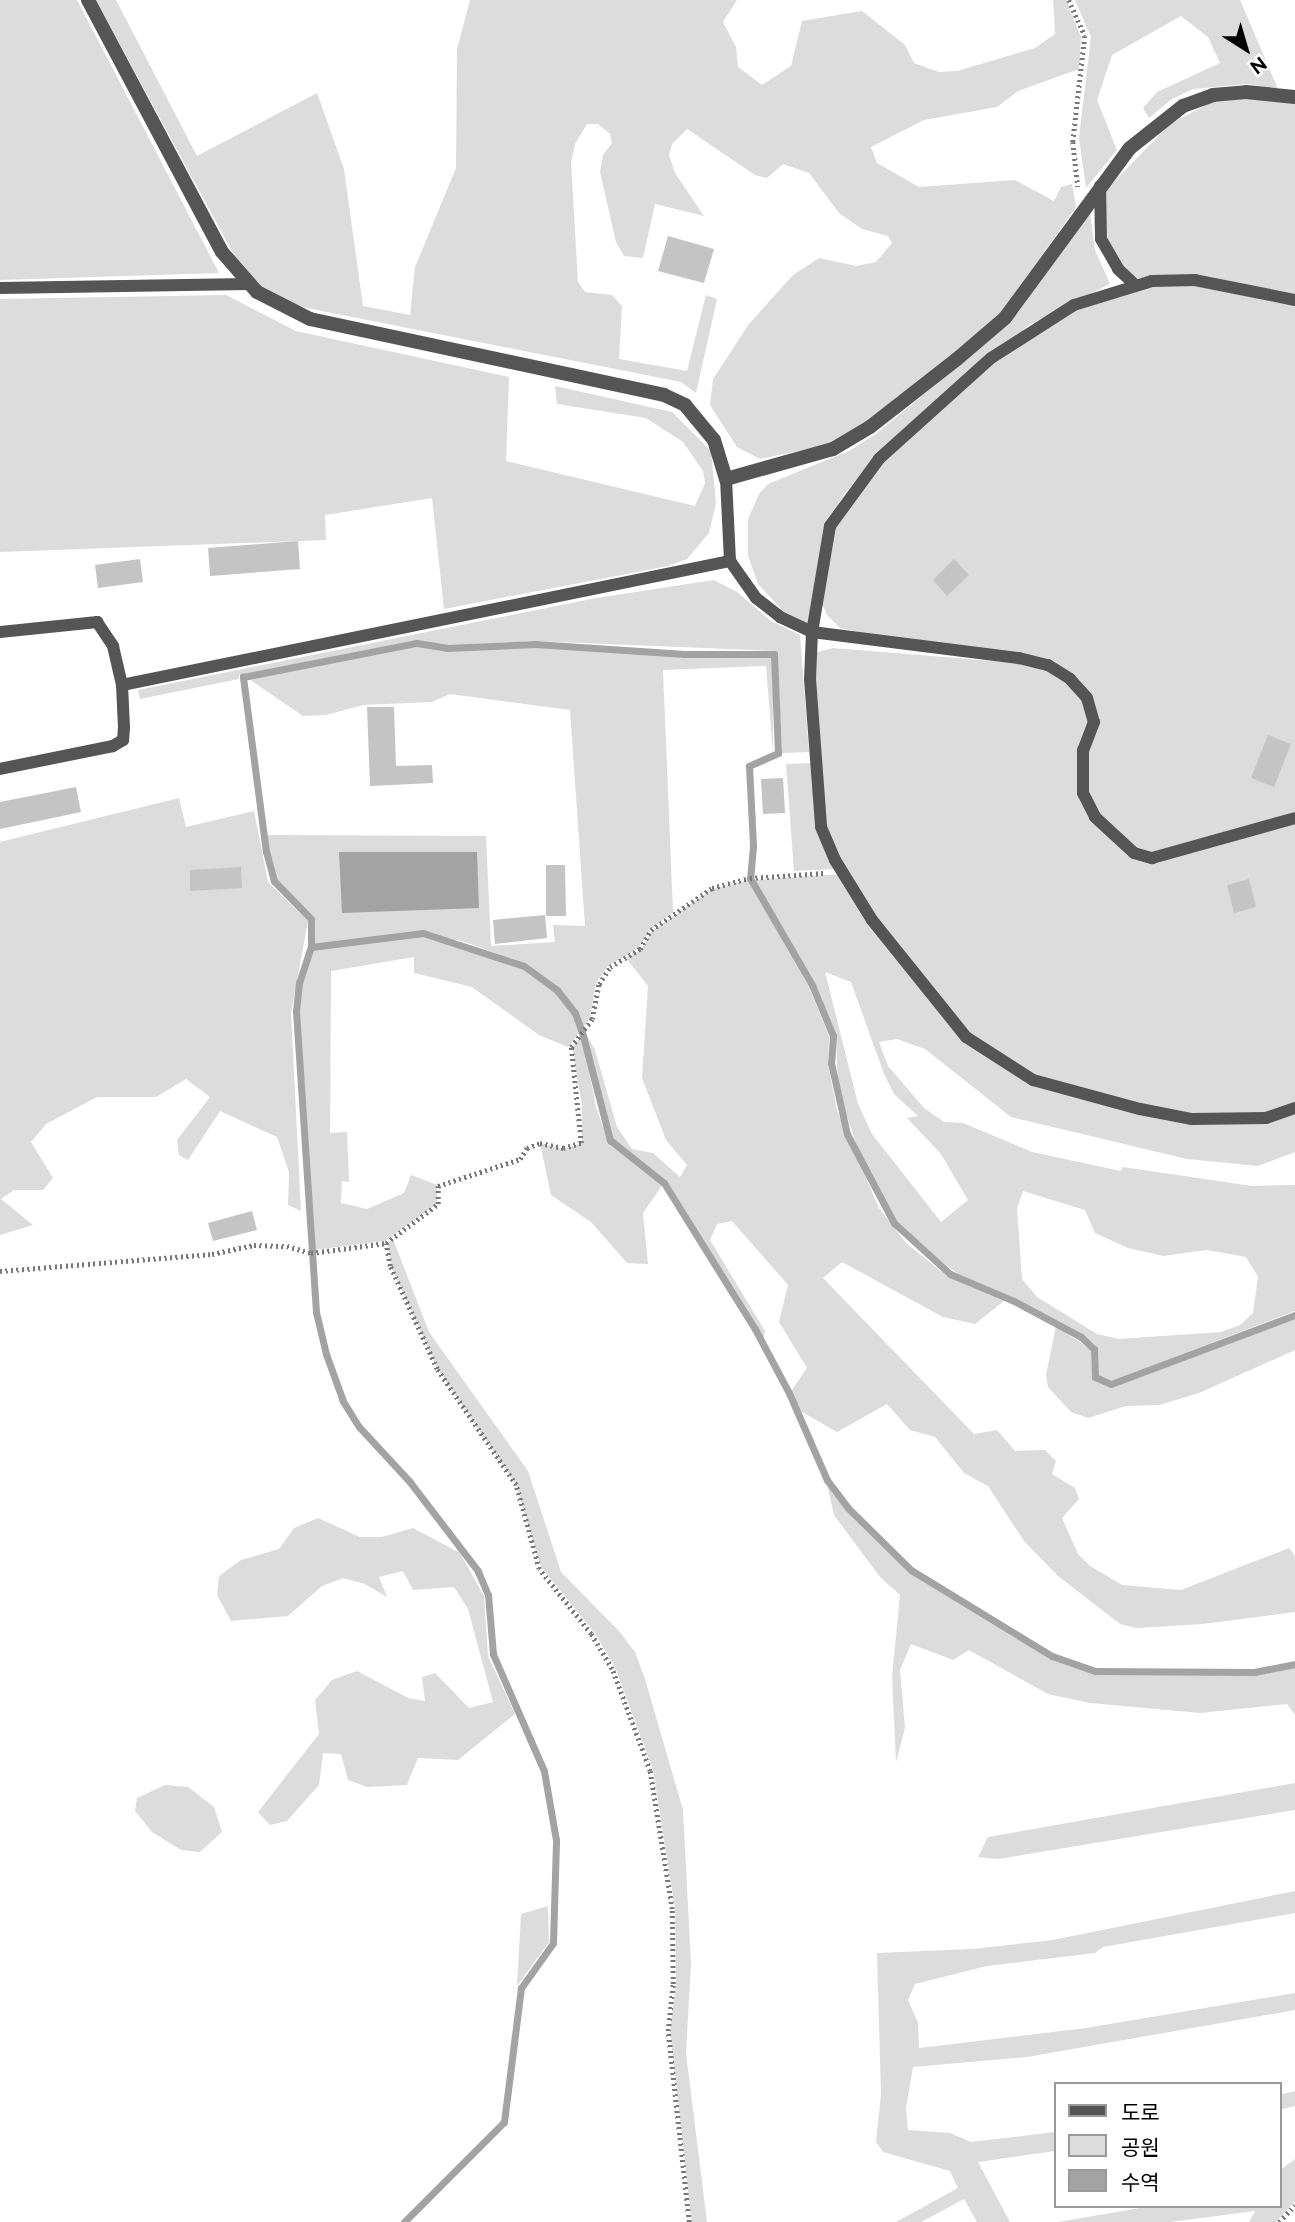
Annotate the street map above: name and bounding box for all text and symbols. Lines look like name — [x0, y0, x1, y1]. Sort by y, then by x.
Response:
north arrow — [1211, 14, 1281, 84]
text: N — [1246, 53, 1271, 79]
legend — [1054, 2082, 1281, 2208]
text: 도로 — [1121, 2100, 1160, 2125]
text: 공원 — [1121, 2135, 1160, 2160]
text: 수역 — [1121, 2170, 1160, 2195]

